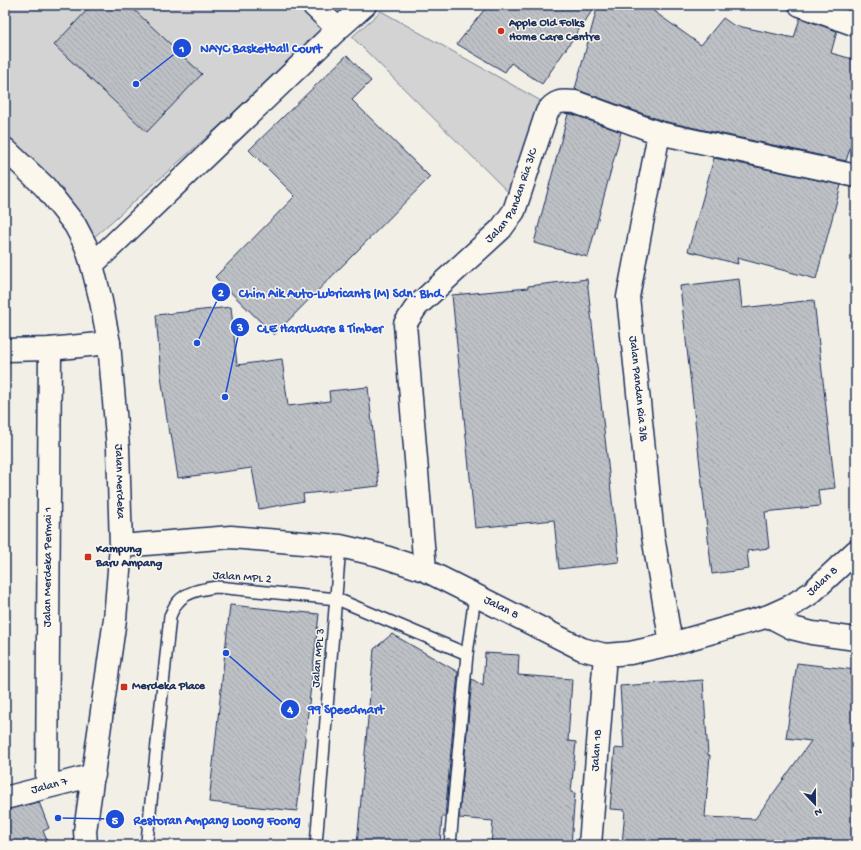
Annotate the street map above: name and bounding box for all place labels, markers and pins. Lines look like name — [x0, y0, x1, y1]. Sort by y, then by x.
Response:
place label: Apple Old Folks Home Care Centre — [508, 17, 601, 45]
marker: Apple Old Folks Home Care Centre — [496, 26, 506, 36]
callout: NAYC Basketball Court — [172, 35, 330, 60]
callout: Chim Aik Auto-Lubricants (M) Sdn. Bhd. — [211, 280, 453, 305]
callout: CLE Hardware & Timber — [230, 315, 391, 340]
place label: Kampung Baru Ampang — [95, 543, 162, 571]
marker: Kampung Baru Ampang — [83, 552, 93, 562]
place label: Merdeka Place — [132, 680, 206, 694]
marker: Merdeka Place — [119, 682, 129, 692]
callout: 99 Speedmart — [280, 696, 392, 721]
callout: Restoran Ampang Loong Foong — [105, 807, 308, 832]

